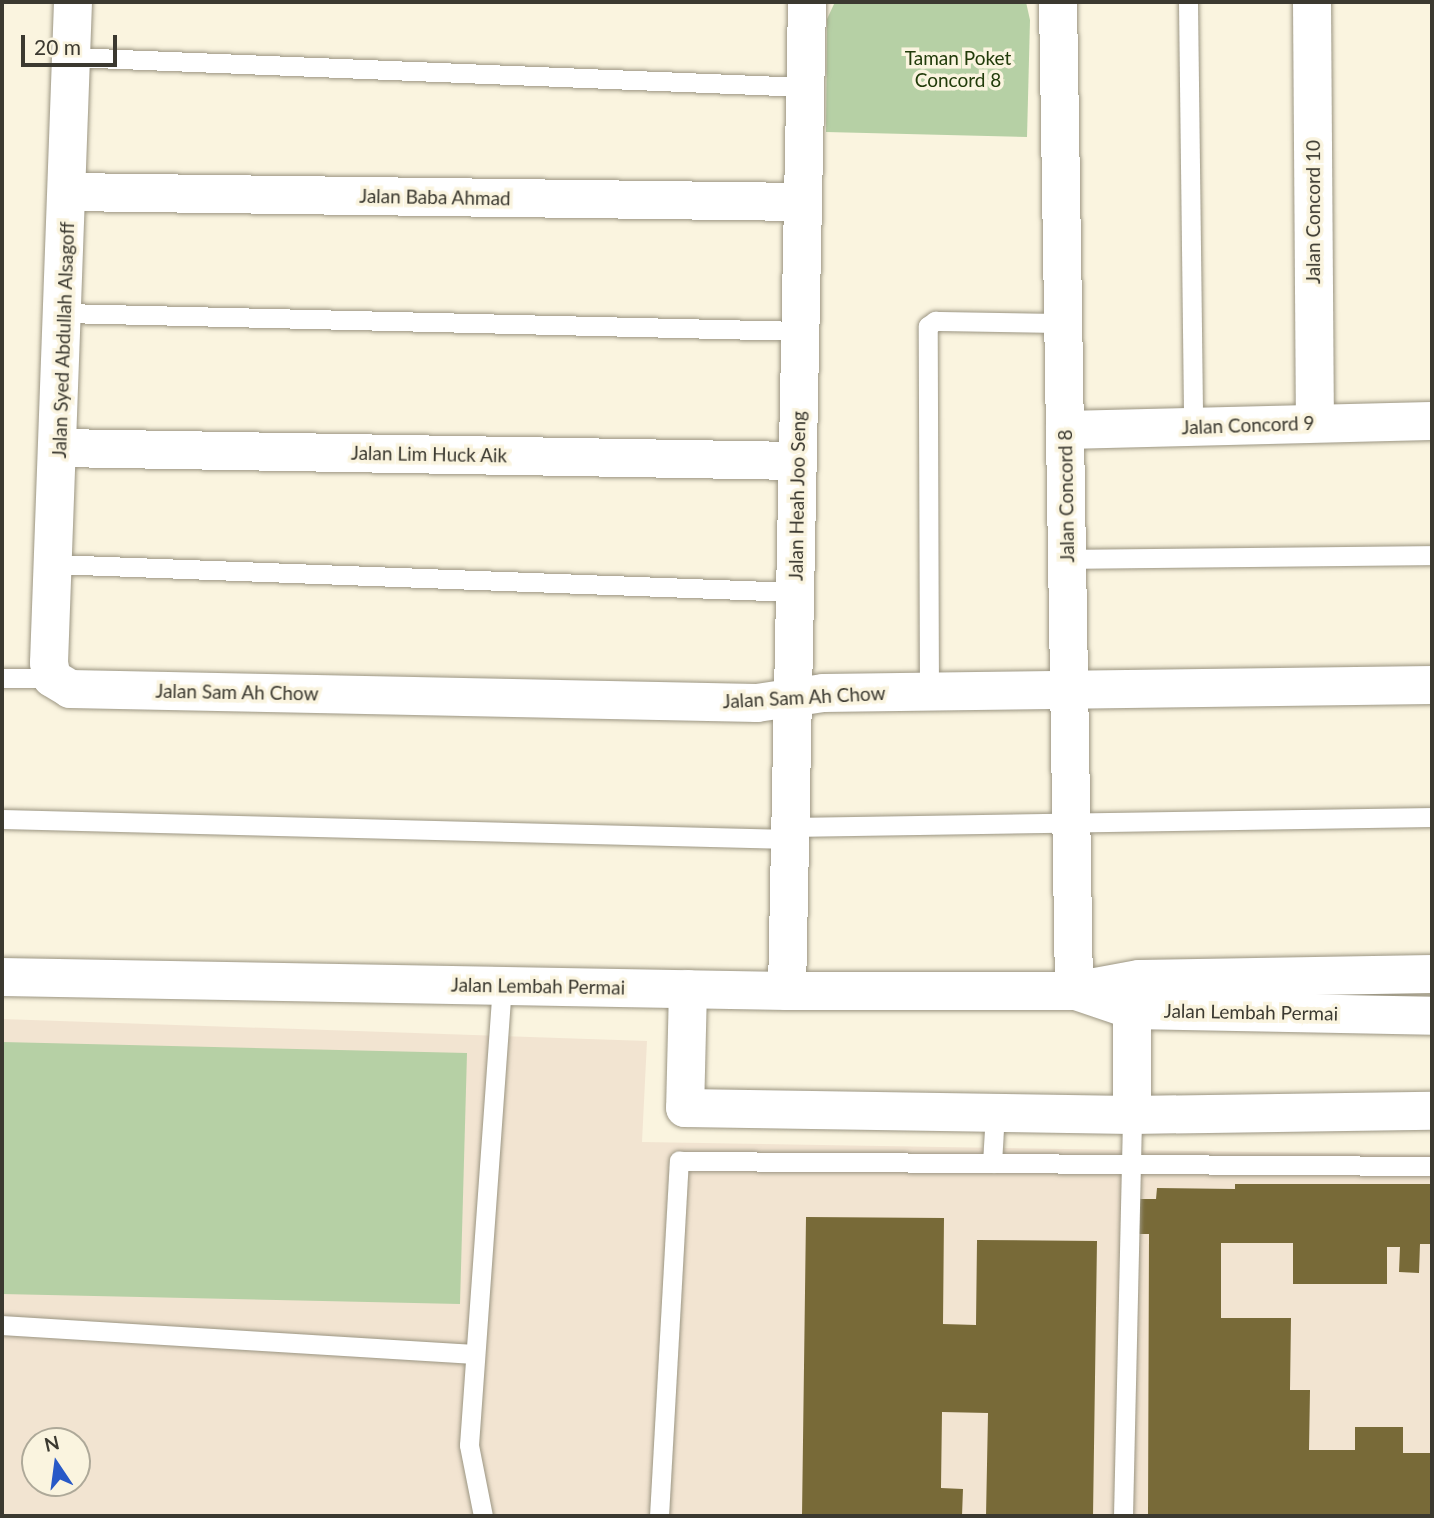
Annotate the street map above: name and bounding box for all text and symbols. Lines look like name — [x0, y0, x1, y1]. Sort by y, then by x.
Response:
scale bar — [24, 21, 121, 65]
text: 20 m — [34, 34, 81, 59]
park label: Taman Poket Concord 8 — [905, 47, 1011, 91]
street label: Jalan Concord 10 — [1302, 140, 1324, 284]
street label: Jalan Baba Ahmad — [359, 184, 511, 210]
street label: Jalan Syed Abdullah Alsagoff — [47, 221, 79, 459]
street label: Jalan Heah Joo Seng — [784, 411, 810, 581]
street label: Jalan Concord 9 — [1181, 411, 1315, 439]
street label: Jalan Concord 8 — [1053, 429, 1079, 563]
street label: Jalan Lim Huck Aik — [350, 441, 508, 467]
street label: Jalan Sam Ah Chow — [155, 679, 319, 705]
street label: Jalan Sam Ah Chow — [722, 681, 886, 713]
street label: Jalan Lembah Permai — [451, 973, 625, 999]
street label: Jalan Lembah Permai — [1164, 999, 1338, 1025]
north arrow — [21, 1427, 91, 1497]
text: N — [42, 1430, 61, 1456]

